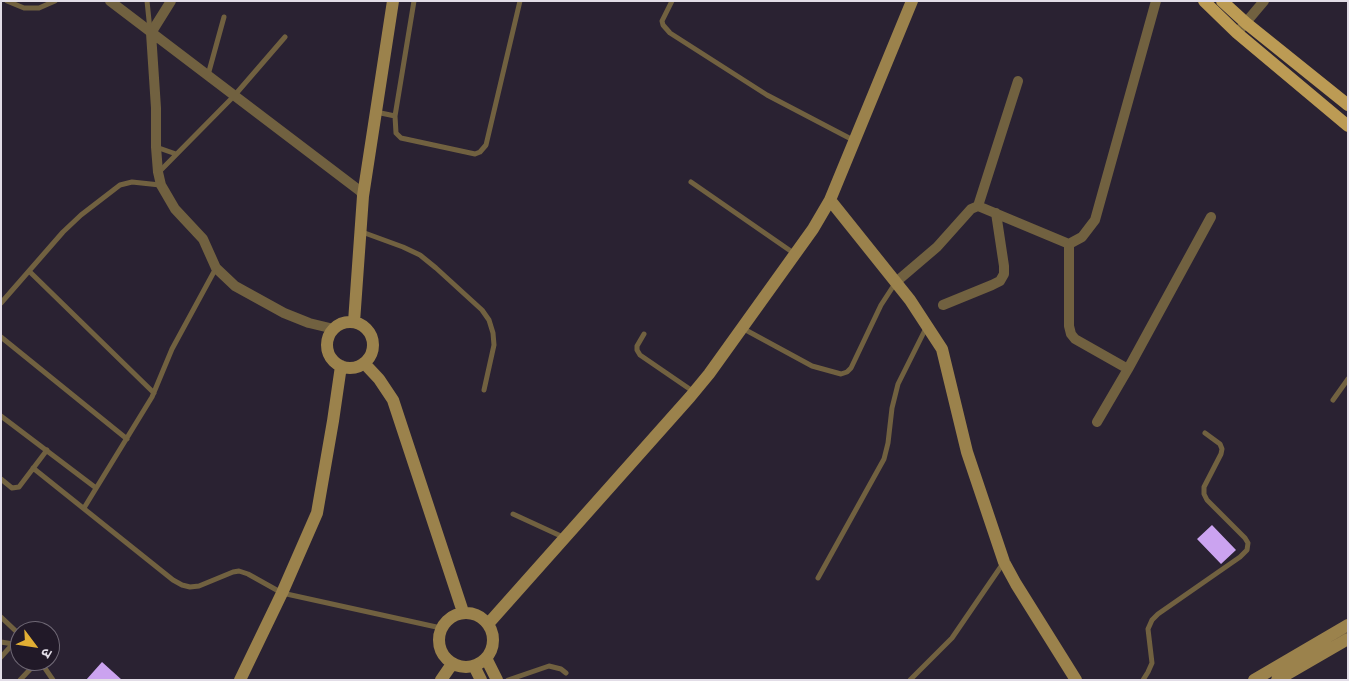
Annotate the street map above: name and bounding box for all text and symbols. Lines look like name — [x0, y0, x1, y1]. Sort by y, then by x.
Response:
north arrow — [10, 621, 60, 671]
text: उ — [37, 645, 57, 661]

